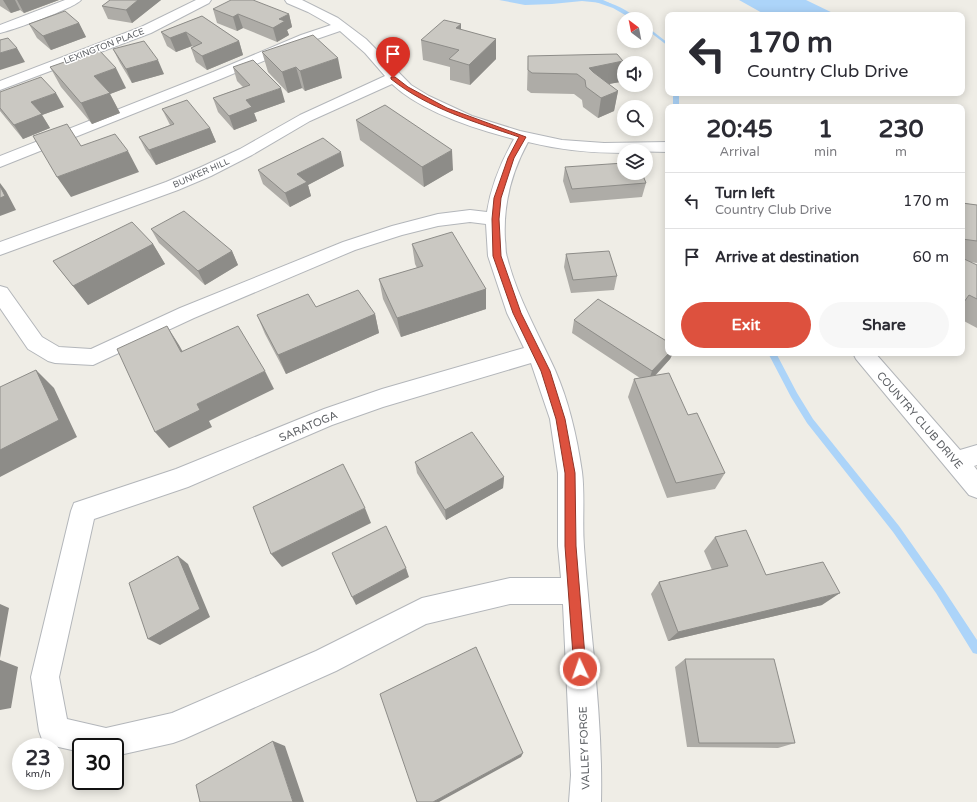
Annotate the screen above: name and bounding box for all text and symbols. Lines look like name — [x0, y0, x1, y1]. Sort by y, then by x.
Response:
north arrow — [617, 12, 653, 48]
map controls — [617, 12, 653, 180]
street label: LEXINGTON PLACE — [62, 26, 146, 67]
text: 170 m — [747, 26, 833, 60]
icon: left — [681, 28, 733, 80]
pin — [376, 37, 410, 78]
icon: arrive — [382, 43, 404, 65]
button: sound — [617, 56, 653, 92]
text: Country Club Drive — [747, 60, 908, 82]
button: search — [617, 100, 653, 136]
text: 20:45 — [706, 115, 773, 144]
text: 1 — [818, 115, 833, 144]
text: 230 — [878, 115, 924, 144]
button: layers — [617, 144, 653, 180]
text: Arrival — [719, 144, 760, 160]
text: min — [814, 144, 837, 160]
text: m — [895, 144, 907, 160]
street label: BUNKER HILL — [171, 156, 232, 191]
text: Turn left — [715, 184, 775, 202]
icon: left — [681, 190, 703, 212]
text: 170 m — [903, 192, 949, 210]
text: Country Club Drive — [715, 202, 832, 218]
icon: arrive — [681, 246, 703, 268]
text: Arrive at destination — [715, 248, 859, 266]
text: 60 m — [912, 248, 949, 266]
button: Exit — [681, 302, 811, 348]
button: Share — [819, 302, 949, 348]
street label: COUNTRY CLUB DRIVE — [874, 369, 965, 472]
street label: SARATOGA — [277, 408, 339, 445]
position arrow — [559, 648, 601, 690]
street label: VALLEY FORGE — [577, 706, 592, 790]
speed limit sign: 30 — [72, 738, 124, 790]
text: 23 — [25, 747, 51, 771]
text: km/h — [25, 768, 51, 780]

